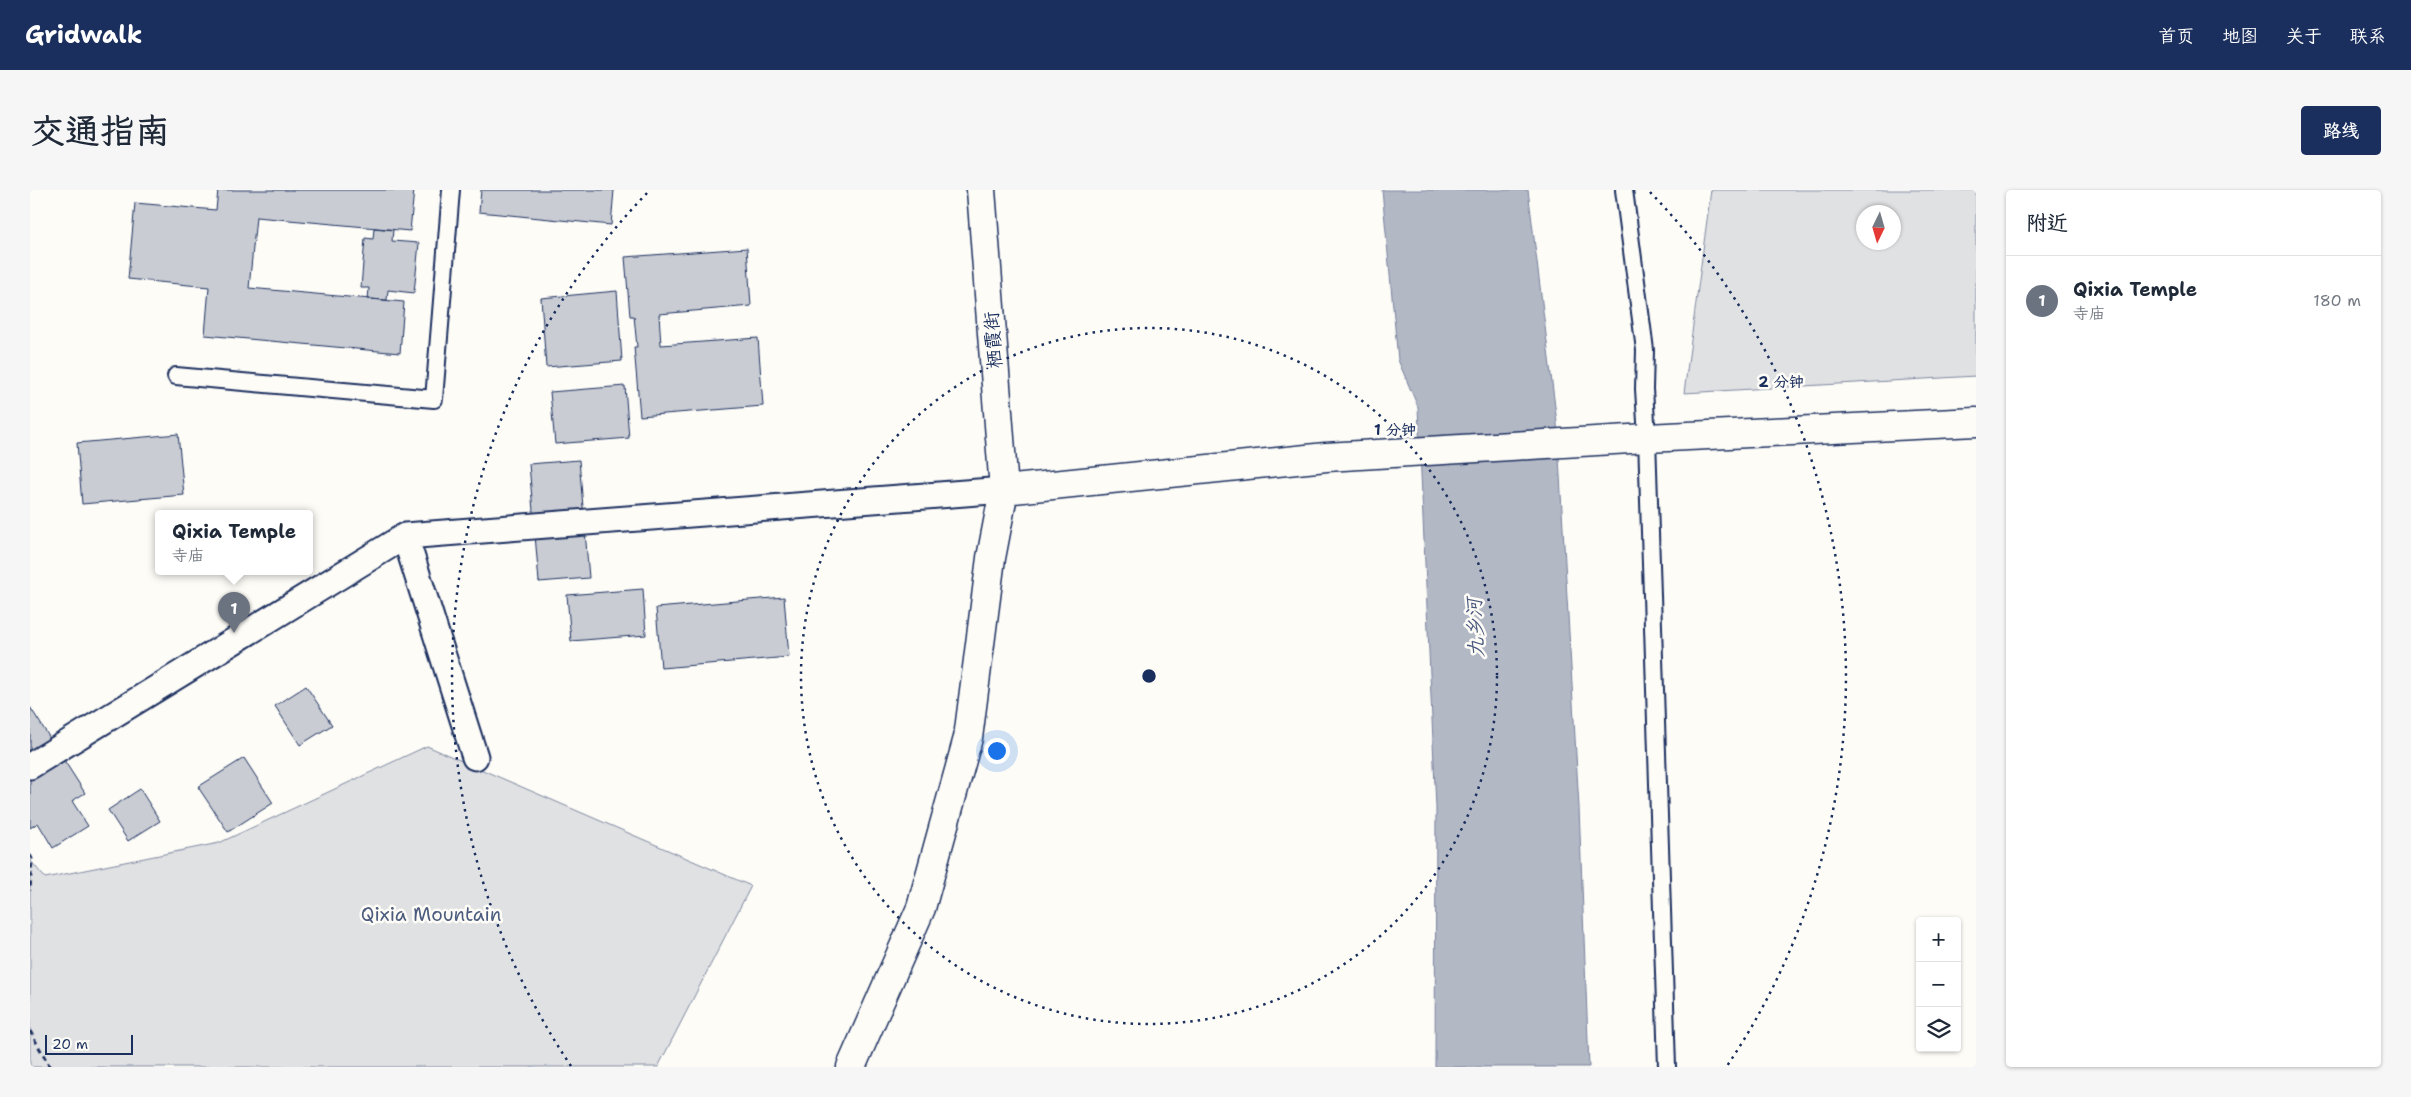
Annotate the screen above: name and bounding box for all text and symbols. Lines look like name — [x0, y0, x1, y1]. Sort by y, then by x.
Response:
text: Gridwalk — [25, 19, 142, 51]
text: 首页 — [2158, 24, 2194, 48]
text: 地图 — [2222, 24, 2258, 48]
text: 关于 — [2286, 24, 2322, 48]
text: 联系 — [2350, 24, 2386, 48]
button: 路线 — [2301, 106, 2381, 155]
text: 交通指南 — [30, 107, 170, 154]
north arrow — [1856, 205, 1901, 250]
text: 附近 — [2026, 209, 2068, 237]
text: Qixia Temple — [2073, 277, 2197, 302]
text: 1 — [2038, 290, 2046, 311]
text: 180 m — [2313, 290, 2361, 311]
text: 寺庙 — [2073, 303, 2105, 324]
street label: 栖霞街 — [979, 311, 1007, 369]
text: 2 分钟 — [1758, 372, 1804, 392]
text: 1 分钟 — [1374, 420, 1416, 440]
popup — [155, 510, 313, 575]
text: Qixia Temple — [172, 519, 296, 544]
text: 寺庙 — [172, 545, 204, 566]
pin: 1 — [218, 592, 250, 633]
water label: 九乡河 — [1460, 594, 1490, 659]
centre of rings — [1140, 667, 1158, 685]
your location — [984, 738, 1010, 764]
park label: Qixia Mountain — [361, 902, 501, 927]
map controls — [1916, 917, 1961, 1052]
button: + — [1916, 917, 1961, 962]
button: − — [1916, 962, 1961, 1007]
button: layers — [1916, 1007, 1961, 1052]
scale bar — [45, 1032, 132, 1055]
text: 20 m — [52, 1035, 88, 1053]

